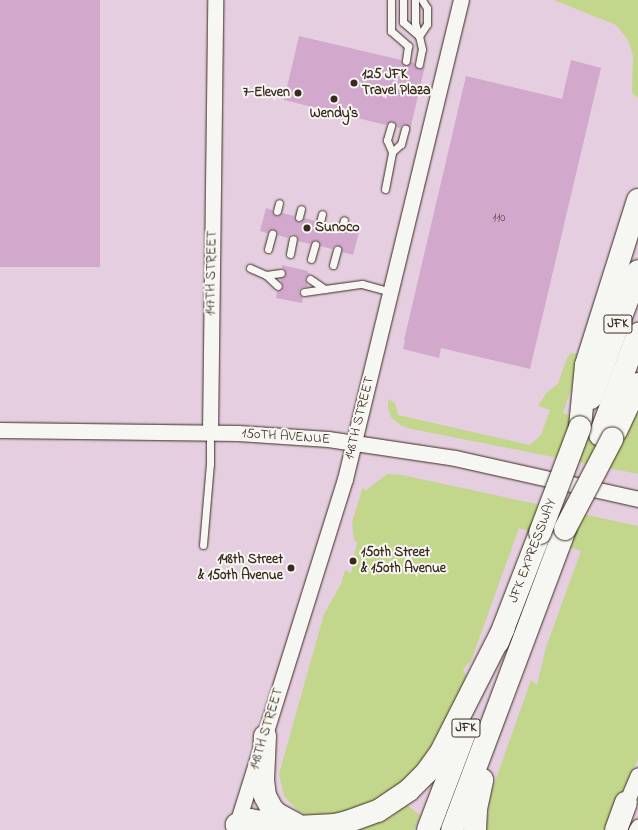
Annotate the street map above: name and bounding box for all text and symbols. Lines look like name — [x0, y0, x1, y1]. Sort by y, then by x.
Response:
place label: 125 JFK Travel Plaza — [362, 67, 430, 100]
marker: 125 JFK Travel Plaza — [349, 78, 359, 88]
place label: 7-Eleven — [243, 85, 290, 101]
marker: 7-Eleven — [293, 88, 303, 98]
marker: Wendy's — [329, 94, 339, 104]
place label: Wendy's — [310, 106, 358, 122]
house number: 110 — [493, 212, 505, 226]
place label: Sunoco — [315, 220, 360, 236]
marker: Sunoco — [302, 223, 312, 233]
street label: 147TH STREET — [203, 230, 221, 316]
road number: JFK — [603, 313, 633, 335]
street label: 148TH STREET — [342, 375, 378, 461]
street label: 150TH AVENUE — [241, 426, 331, 448]
street label: JFK EXPRESSWAY — [505, 497, 561, 605]
place label: 150th Street & 150th Avenue — [361, 545, 446, 578]
place label: 148th Street & 150th Avenue — [198, 552, 283, 584]
marker: 150th Street & 150th Avenue — [348, 556, 358, 566]
marker: 148th Street & 150th Avenue — [286, 563, 296, 573]
street label: 148TH STREET — [247, 686, 287, 772]
road number: JFK — [451, 717, 481, 739]

